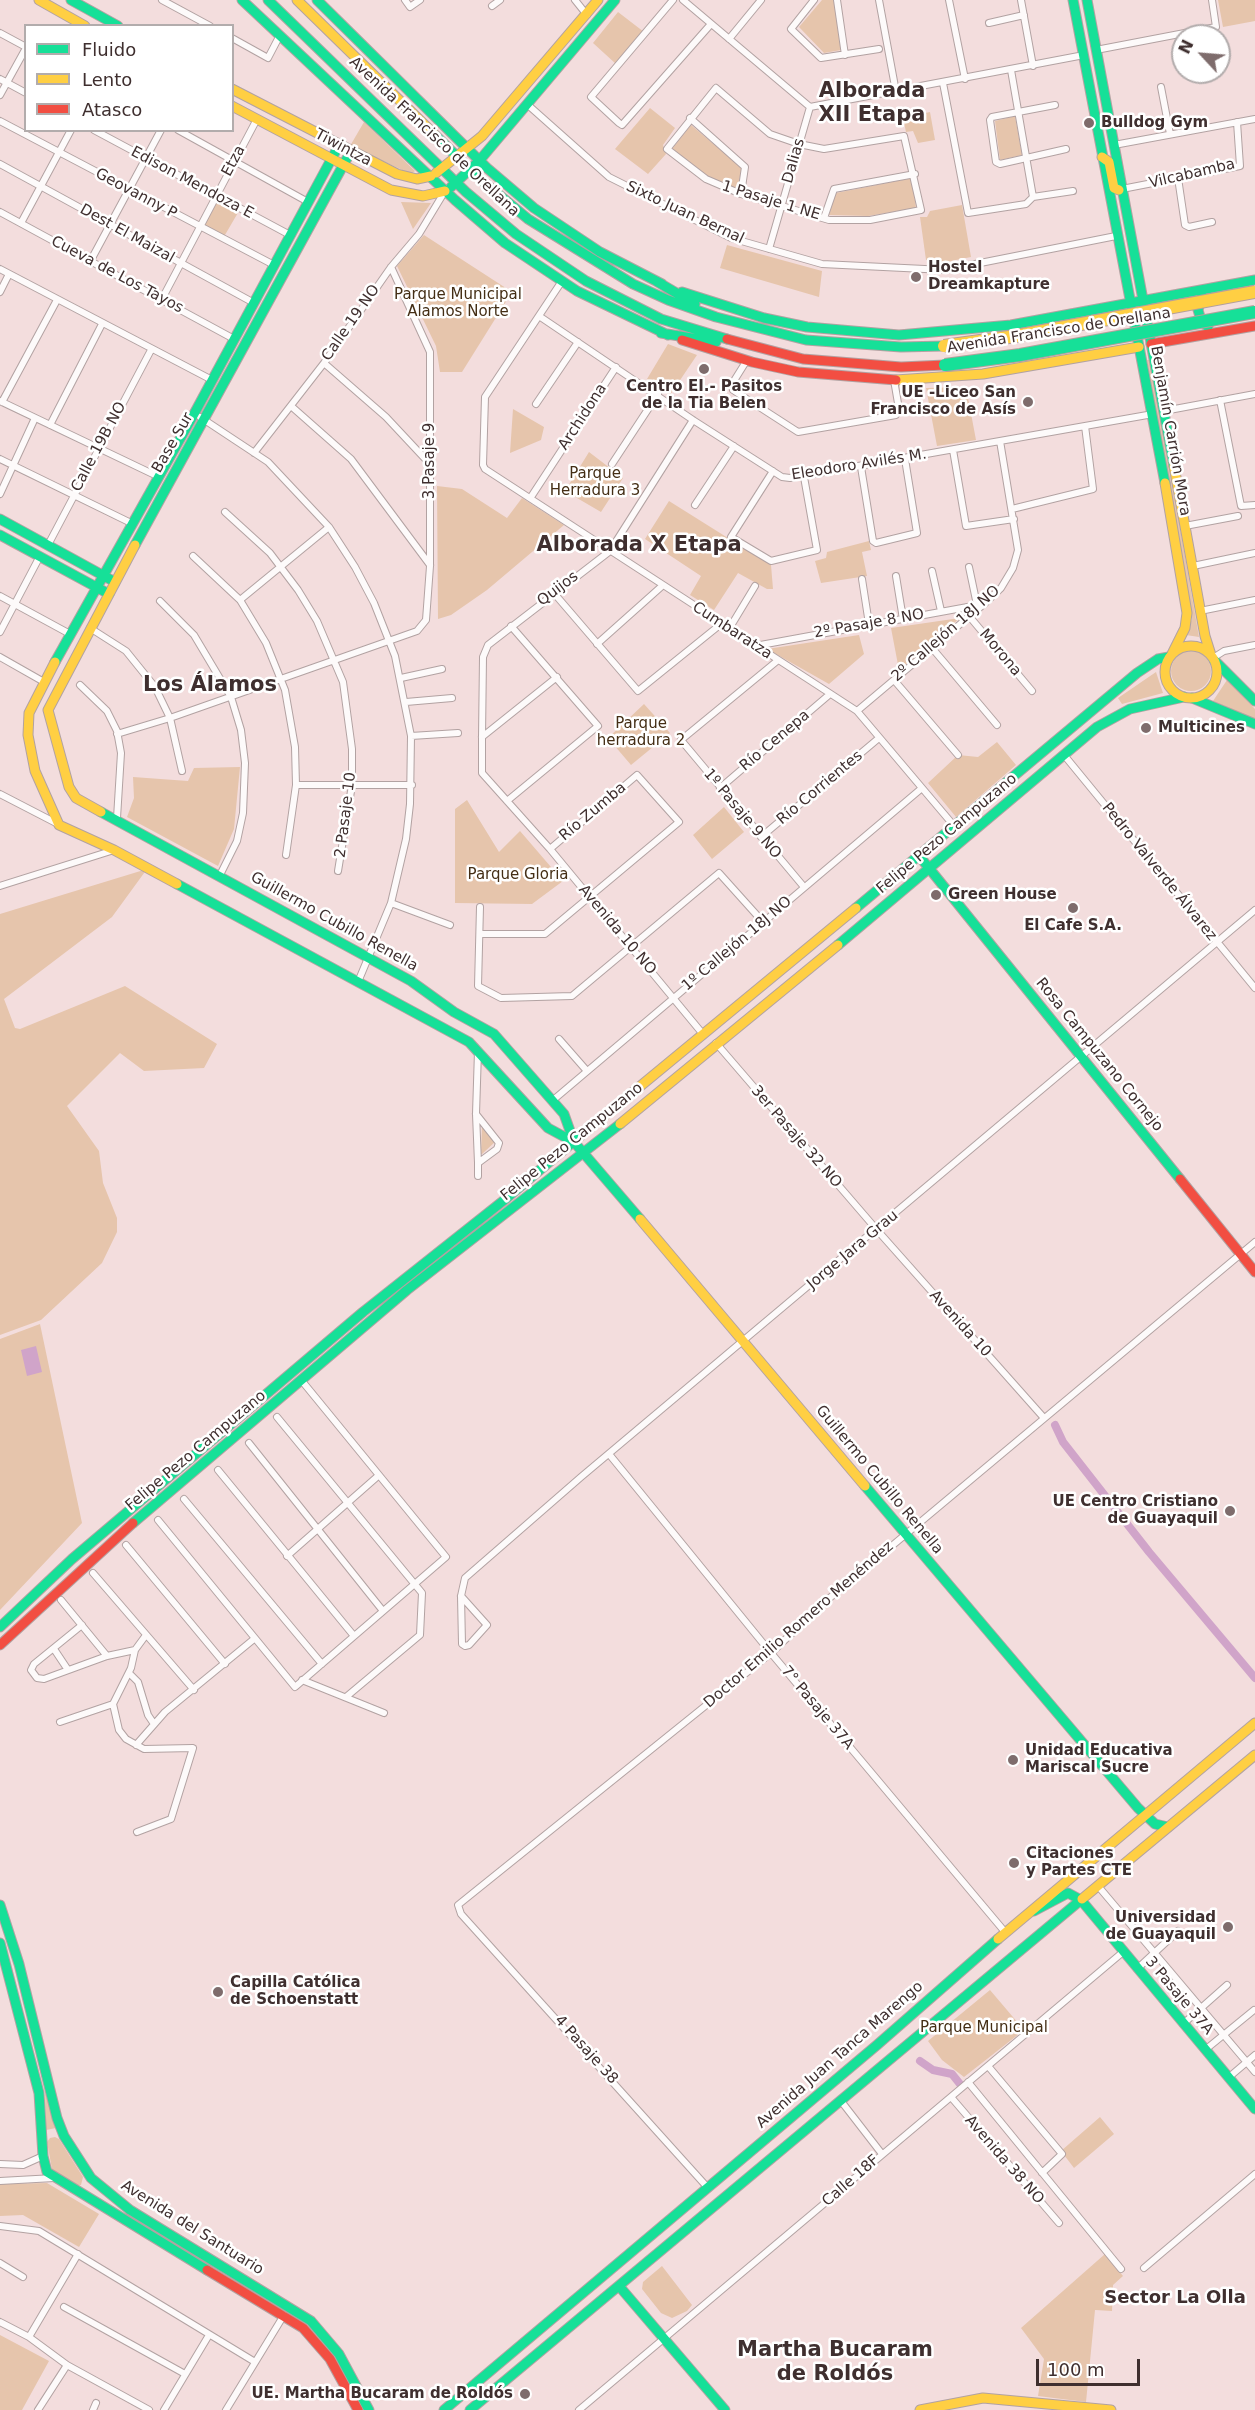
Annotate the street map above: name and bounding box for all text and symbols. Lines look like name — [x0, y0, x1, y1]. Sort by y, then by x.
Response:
legend — [24, 24, 234, 132]
north arrow — [1171, 24, 1231, 84]
text: N — [1175, 37, 1198, 57]
text: Fluido — [82, 39, 136, 60]
street label: Avenida Francisco de Orellana — [345, 53, 523, 221]
text: Lento — [82, 69, 132, 90]
district label: Alborada XII Etapa — [819, 79, 925, 129]
text: Atasco — [82, 99, 142, 120]
place label: Bulldog Gym — [1101, 114, 1208, 132]
marker: Bulldog Gym — [1082, 116, 1096, 130]
street label: Tiwintza — [312, 126, 374, 170]
street label: Dalias — [779, 136, 809, 186]
street label: Etza — [218, 142, 250, 180]
street label: Edison Mendoza E — [128, 143, 256, 223]
street label: Vilcabamba — [1147, 155, 1237, 193]
street label: Geovanny P — [92, 165, 180, 223]
street label: 1 Pasaje 1 NE — [720, 177, 822, 225]
street label: Sixto Juan Bernal — [623, 178, 747, 248]
street label: Dest El Maizal — [77, 201, 177, 267]
street label: Cueva de Los Tayos — [48, 233, 186, 317]
place label: Hostel Dreamkapture — [928, 259, 1050, 294]
marker: Hostel Dreamkapture — [909, 270, 923, 284]
street label: Calle 19 NO — [318, 281, 384, 365]
park label: Parque Municipal Alamos Norte — [394, 286, 522, 321]
street label: Avenida Francisco de Orellana — [946, 304, 1172, 358]
street label: Benjamín Carrión Mora — [1146, 345, 1194, 517]
marker: Centro EI.- Pasitos de la Tia Belen — [697, 362, 711, 376]
place label: Centro EI.- Pasitos de la Tia Belen — [626, 378, 782, 413]
street label: Archidona — [555, 380, 611, 454]
place label: UE -Liceo San Francisco de Asís — [870, 384, 1016, 419]
marker: UE -Liceo San Francisco de Asís — [1021, 395, 1035, 409]
street label: Calle 19B NO — [68, 399, 130, 495]
street label: Base Sur — [149, 410, 197, 476]
street label: 3 Pasaje 9 — [421, 423, 439, 499]
street label: Eleodoro Avilés M. — [790, 445, 928, 485]
park label: Parque Herradura 3 — [550, 465, 640, 500]
district label: Alborada X Etapa — [536, 533, 742, 559]
street label: Quijos — [534, 568, 582, 610]
street label: 2º Callejón 18J NO — [888, 582, 1004, 686]
street label: Cumbaratza — [689, 599, 775, 663]
street label: 2º Pasaje 8 NO — [813, 605, 925, 643]
street label: Morona — [975, 626, 1025, 680]
district label: Los Álamos — [143, 673, 277, 699]
street label: Río Cenepa — [736, 707, 814, 775]
park label: Parque herradura 2 — [597, 715, 685, 750]
place label: Multicines — [1158, 719, 1245, 737]
marker: Multicines — [1139, 721, 1153, 735]
street label: Río Corrientes — [774, 747, 866, 829]
street label: 1º Pasaje 9 NO — [699, 766, 785, 862]
street label: Felipe Pezo Campuzano — [873, 770, 1021, 898]
street label: 2 Pasaje 10 — [332, 771, 360, 859]
street label: Río Zumba — [556, 779, 630, 845]
street label: Pedro Valverde Álvarez — [1098, 799, 1220, 945]
park label: Parque Gloria — [468, 866, 568, 884]
street label: Guillermo Cubillo Renella — [247, 868, 421, 976]
street label: Avenida 10 NO — [574, 881, 660, 979]
place label: Green House — [948, 886, 1057, 904]
marker: Green House — [929, 888, 943, 902]
street label: 1º Callejón 18J NO — [679, 893, 795, 995]
marker: El Cafe S.A. — [1066, 901, 1080, 915]
place label: El Cafe S.A. — [1024, 917, 1122, 935]
street label: Rosa Campuzano Cornejo — [1032, 975, 1166, 1135]
street label: Felipe Pezo Campuzano — [497, 1079, 647, 1205]
street label: 3er Pasaje 32 NO — [747, 1082, 845, 1192]
street label: Jorge Jara Grau — [804, 1207, 902, 1293]
street label: Avenida 10 — [925, 1287, 995, 1361]
street label: Felipe Pezo Campuzano — [122, 1387, 270, 1515]
street label: Guillermo Cubillo Renella — [812, 1402, 946, 1558]
place label: UE Centro Cristiano de Guayaquil — [1053, 1493, 1218, 1528]
marker: UE Centro Cristiano de Guayaquil — [1223, 1504, 1237, 1518]
street label: Doctor Emilio Romero Menéndez — [701, 1538, 897, 1712]
street label: 7° Pasaje 37A — [777, 1662, 857, 1754]
place label: Unidad Educativa Mariscal Sucre — [1025, 1742, 1173, 1777]
marker: Unidad Educativa Mariscal Sucre — [1006, 1753, 1020, 1767]
place label: Citaciones y Partes CTE — [1026, 1845, 1132, 1880]
marker: Citaciones y Partes CTE — [1007, 1856, 1021, 1870]
place label: Universidad de Guayaquil — [1106, 1909, 1216, 1944]
marker: Universidad de Guayaquil — [1221, 1920, 1235, 1934]
street label: 3 Pasaje 37A — [1141, 1953, 1217, 2039]
place label: Capilla Católica de Schoenstatt — [230, 1974, 361, 2009]
street label: Avenida Juan Tanca Marengo — [753, 1978, 927, 2132]
marker: Capilla Católica de Schoenstatt — [211, 1985, 225, 1999]
street label: 4 Pasaje 38 — [550, 2012, 622, 2088]
park label: Parque Municipal — [920, 2019, 1048, 2037]
street label: Avenida 38 NO — [961, 2112, 1047, 2208]
street label: Calle 18F — [819, 2151, 883, 2211]
street label: Avenida del Santuario — [117, 2177, 267, 2279]
district label: Sector La Olla — [1104, 2287, 1246, 2309]
district label: Martha Bucaram de Roldós — [737, 2338, 933, 2388]
scale bar — [1039, 2347, 1142, 2385]
text: 100 m — [1047, 2359, 1105, 2380]
place label: UE. Martha Bucaram de Roldós — [251, 2385, 513, 2403]
marker: UE. Martha Bucaram de Roldós — [518, 2387, 532, 2401]

